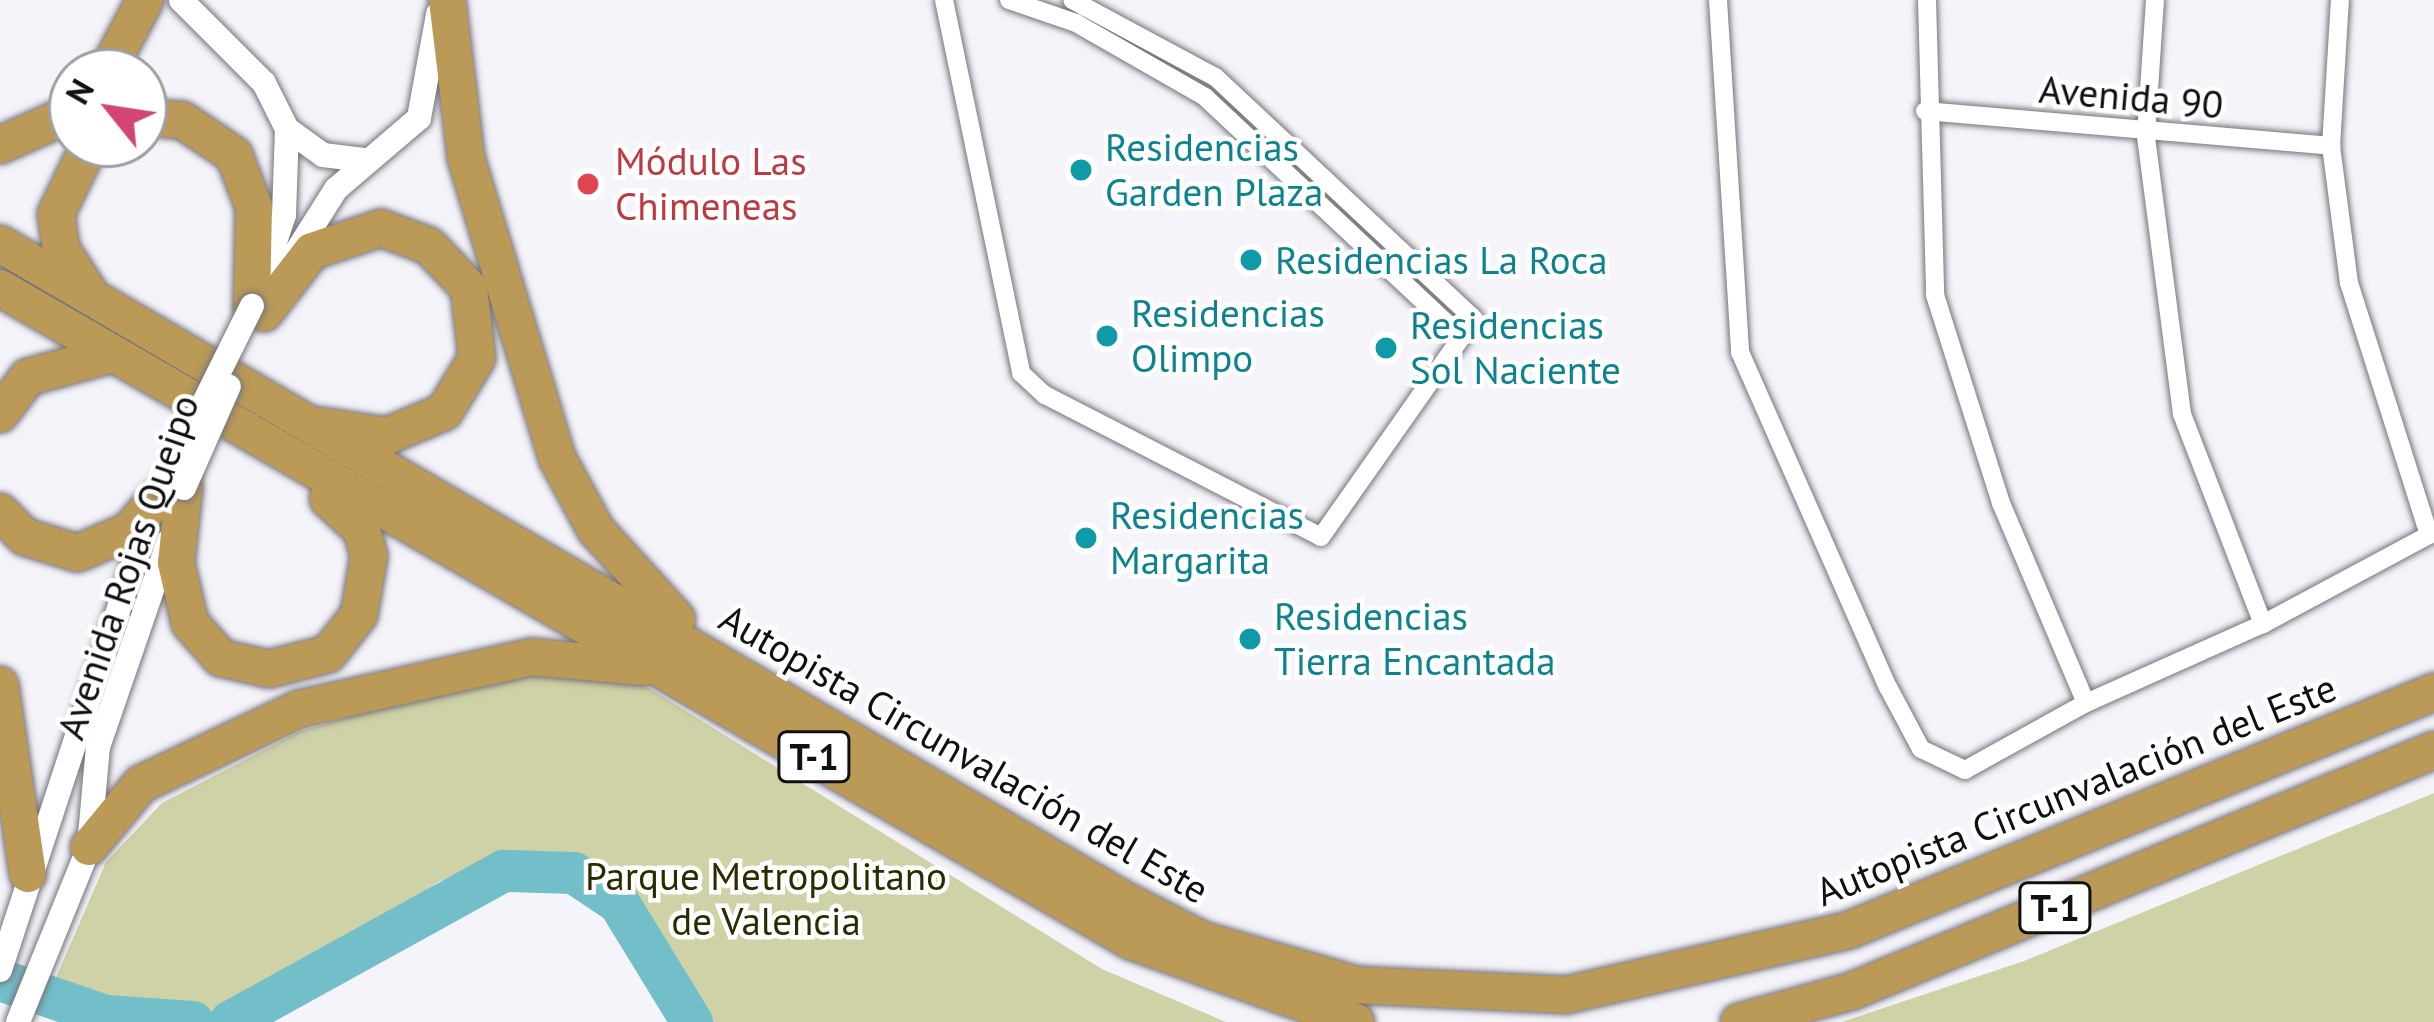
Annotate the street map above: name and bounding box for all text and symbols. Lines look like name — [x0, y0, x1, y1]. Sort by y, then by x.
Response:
north arrow — [48, 48, 168, 168]
street label: Avenida 90 — [2037, 66, 2225, 128]
text: N — [55, 71, 103, 111]
place label: Residencias Garden Plaza — [1105, 125, 1323, 216]
place label: Módulo Las Chimeneas — [615, 139, 807, 230]
marker: Residencias Garden Plaza — [1068, 157, 1094, 183]
marker: Módulo Las Chimeneas — [572, 168, 604, 200]
place label: Residencias La Roca — [1275, 237, 1608, 283]
marker: Residencias La Roca — [1238, 247, 1264, 273]
place label: Residencias Olimpo — [1131, 291, 1325, 382]
place label: Residencias Sol Naciente — [1410, 303, 1621, 394]
marker: Residencias Olimpo — [1094, 323, 1120, 349]
marker: Residencias Sol Naciente — [1373, 335, 1399, 361]
street label: Avenida Rojas Queipo — [47, 389, 209, 745]
place label: Residencias Margarita — [1110, 493, 1304, 584]
marker: Residencias Margarita — [1073, 525, 1099, 551]
place label: Residencias Tierra Encantada — [1274, 594, 1556, 685]
street label: Autopista Circunvalación del Este — [711, 595, 1217, 913]
marker: Residencias Tierra Encantada — [1237, 626, 1263, 652]
street label: Autopista Circunvalación del Este — [1809, 664, 2343, 916]
road number: T-1 — [775, 727, 853, 787]
park label: Parque Metropolitano de Valencia — [585, 854, 947, 945]
road number: T-1 — [2016, 878, 2094, 938]

